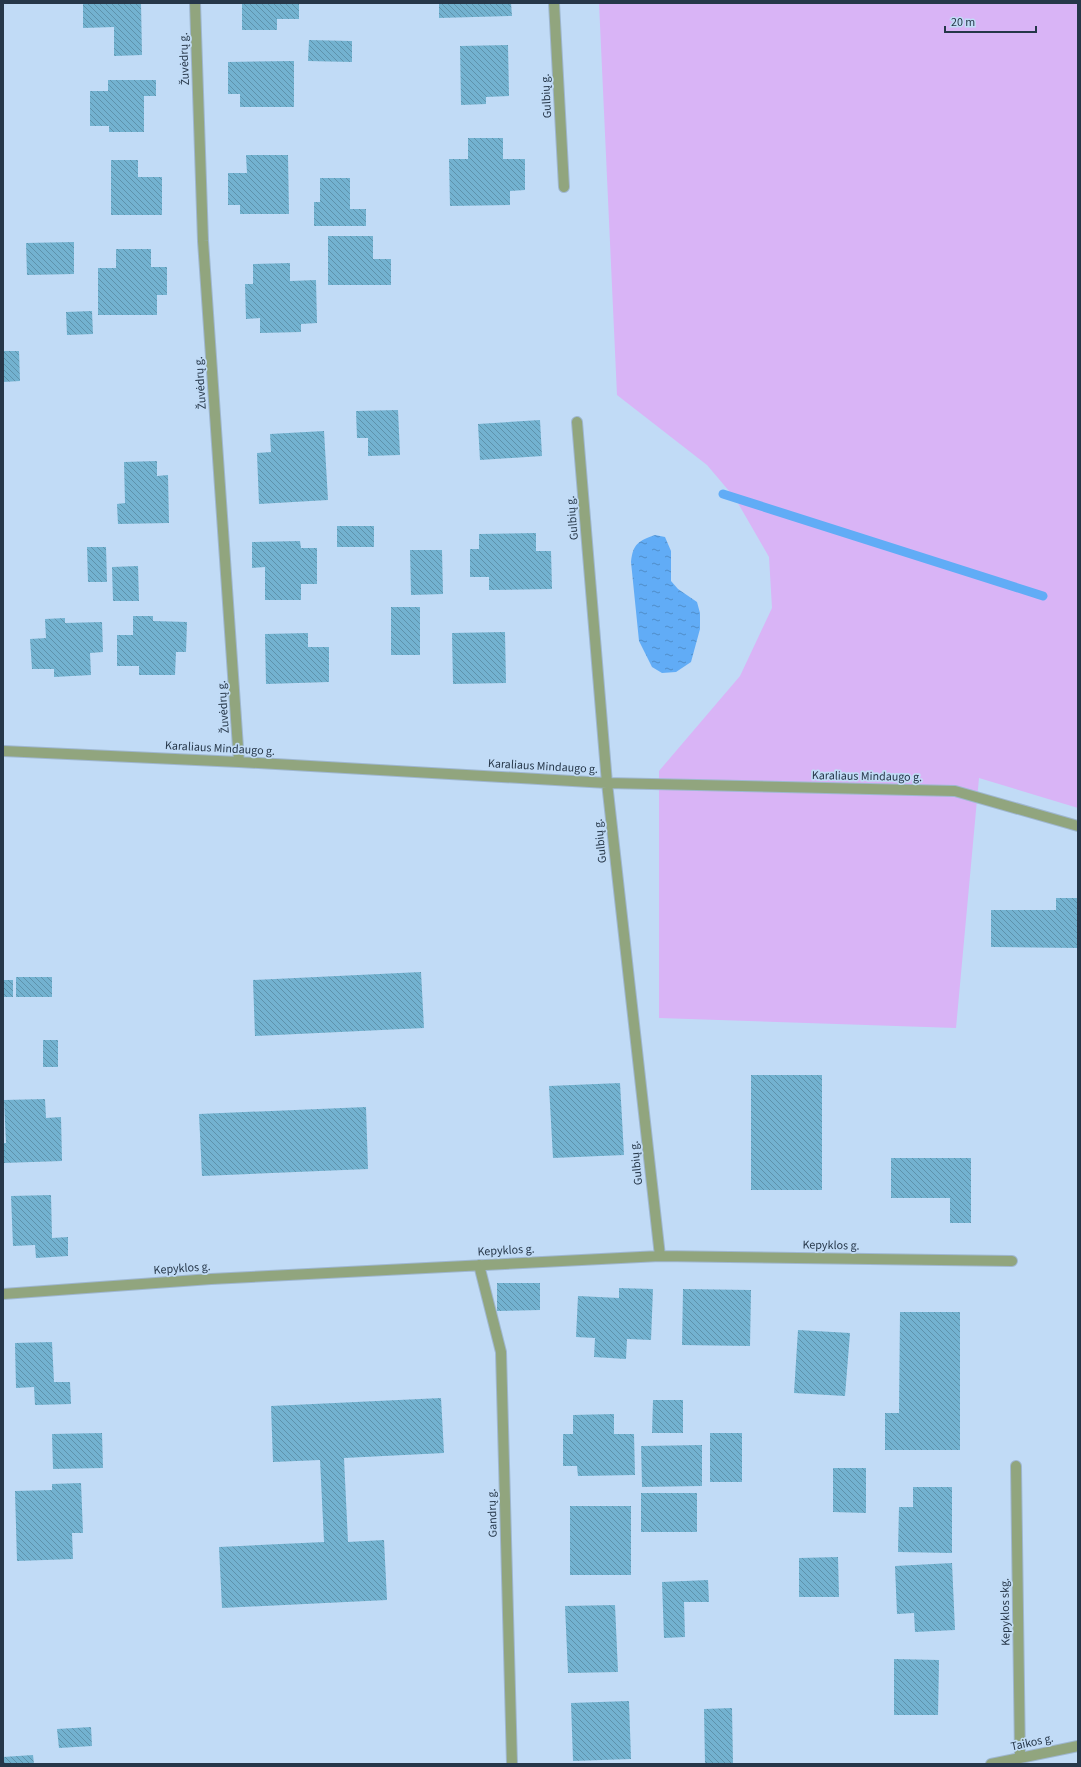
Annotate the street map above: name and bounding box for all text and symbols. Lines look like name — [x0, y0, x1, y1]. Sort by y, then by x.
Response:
scale bar — [945, 8, 1036, 34]
text: 20 m — [951, 14, 975, 31]
street label: Žuvėdrų g. — [175, 32, 194, 86]
street label: Gulbių g. — [537, 73, 556, 119]
street label: Žuvėdrų g. — [190, 356, 211, 410]
street label: Gulbių g. — [562, 495, 583, 541]
street label: Žuvėdrų g. — [213, 680, 234, 734]
street label: Karaliaus Mindaugo g. — [164, 737, 275, 760]
street label: Karaliaus Mindaugo g. — [487, 755, 598, 778]
street label: Karaliaus Mindaugo g. — [812, 767, 922, 786]
street label: Gulbių g. — [590, 818, 611, 864]
street label: Gulbių g. — [626, 1140, 647, 1186]
street label: Kepyklos g. — [802, 1237, 860, 1254]
street label: Kepyklos g. — [477, 1241, 535, 1260]
street label: Kepyklos g. — [153, 1258, 211, 1279]
street label: Gandrų g. — [483, 1488, 502, 1538]
street label: Kepyklos skg. — [996, 1578, 1015, 1646]
street label: Taikos g. — [1009, 1730, 1055, 1755]

